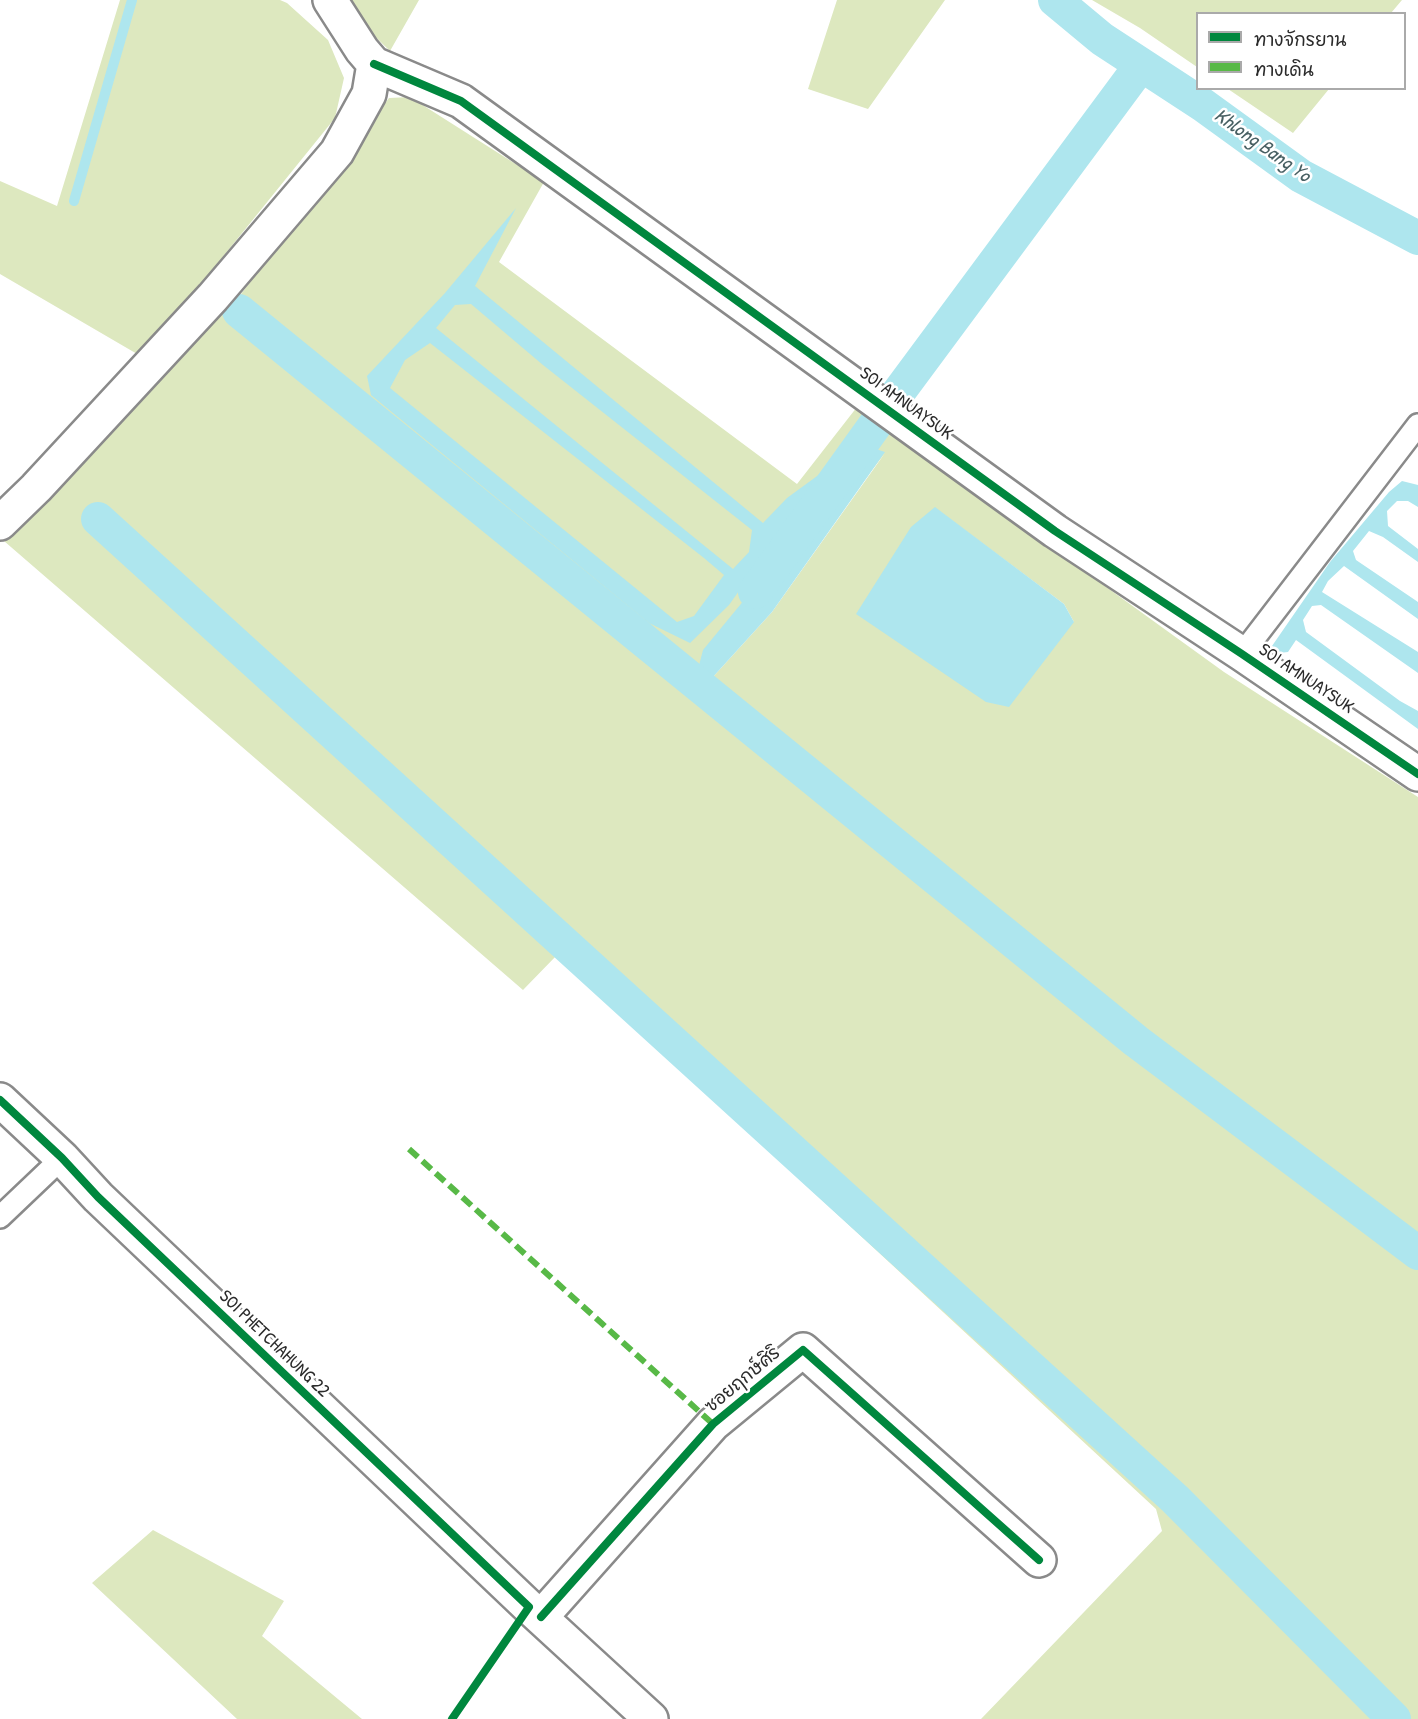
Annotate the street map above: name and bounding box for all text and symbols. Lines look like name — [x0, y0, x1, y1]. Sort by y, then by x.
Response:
legend — [1196, 12, 1406, 90]
text: ทางจักรยาน — [1254, 27, 1346, 52]
text: ทางเดิน — [1254, 57, 1314, 82]
water label: Khlong Bang Yo — [1209, 104, 1315, 188]
street label: SOI AMNUAYSUK — [855, 363, 957, 445]
street label: SOI AMNUAYSUK — [1254, 639, 1358, 719]
street label: SOI PHETCHAHUNG 22 — [214, 1286, 334, 1402]
street label: ซอยฤกษ์ศิริ — [701, 1342, 785, 1418]

